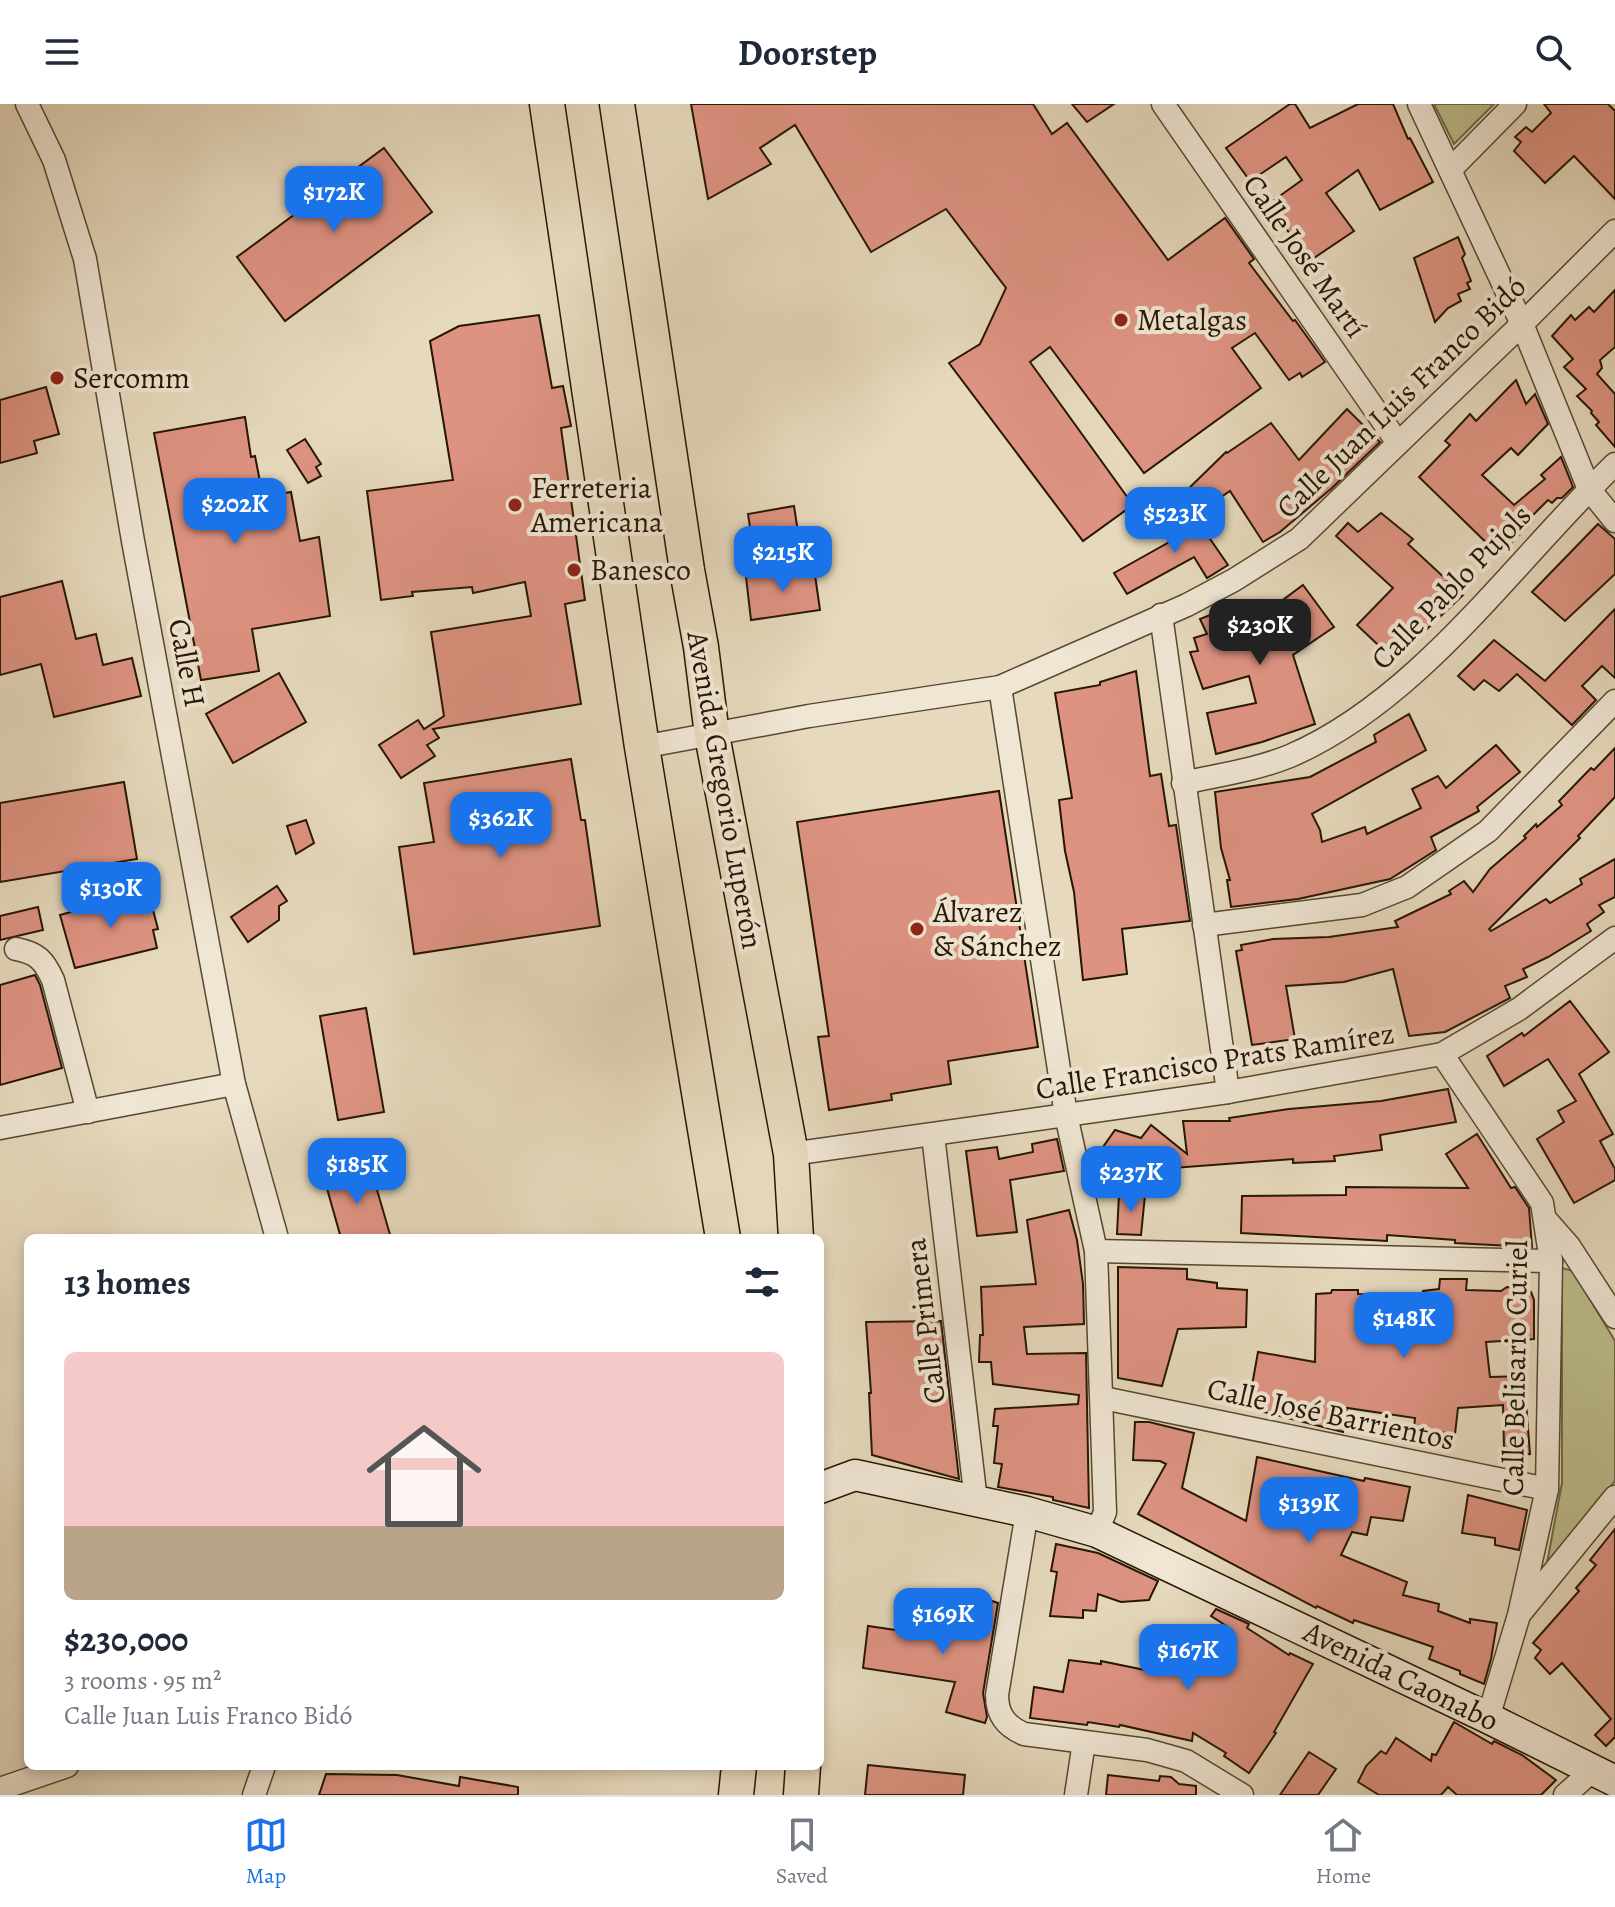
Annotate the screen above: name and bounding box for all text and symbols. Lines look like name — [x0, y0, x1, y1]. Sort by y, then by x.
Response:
text: Doorstep — [738, 28, 877, 77]
icon: menu — [40, 30, 84, 74]
icon: search — [1531, 30, 1575, 74]
pin: $172K — [278, 166, 390, 234]
street label: Calle José Martí — [1234, 166, 1376, 346]
text: $172K — [303, 174, 365, 209]
street label: Calle Juan Luis Franco Bidó — [1267, 267, 1535, 527]
place label: Metalgas — [1137, 300, 1247, 340]
marker: Metalgas — [1112, 311, 1130, 329]
place label: Sercomm — [73, 358, 190, 398]
marker: Sercomm — [48, 369, 66, 387]
place label: Ferreteria Americana — [530, 468, 663, 542]
pin: $202K — [179, 478, 291, 546]
text: $202K — [201, 486, 269, 521]
pin: $523K — [1119, 487, 1231, 555]
text: $523K — [1143, 495, 1207, 530]
marker: Ferreteria Americana — [506, 496, 524, 514]
street label: Calle Pablo Pujols — [1362, 496, 1540, 678]
pin: $215K — [727, 526, 839, 594]
text: $215K — [752, 534, 814, 569]
place label: Banesco — [590, 550, 691, 590]
marker: Banesco — [565, 561, 583, 579]
pin: $230K — [1204, 599, 1316, 667]
text: $230K — [1227, 607, 1293, 642]
street label: Calle H — [159, 615, 215, 711]
street label: Avenida Gregorio Luperón — [677, 627, 773, 952]
pin: $362K — [445, 792, 557, 860]
text: $362K — [468, 800, 534, 835]
pin: $130K — [55, 862, 167, 930]
text: $130K — [80, 870, 142, 905]
place label: Álvarez & Sánchez — [932, 892, 1062, 966]
marker: Álvarez & Sánchez — [908, 920, 926, 938]
street label: Calle Francisco Prats Ramírez — [1033, 1013, 1397, 1109]
pin: $185K — [301, 1138, 413, 1206]
text: $185K — [326, 1146, 388, 1181]
pin: $237K — [1075, 1146, 1187, 1214]
text: $237K — [1099, 1154, 1163, 1189]
street label: Calle Primera — [895, 1236, 955, 1406]
street label: Calle Belisario Curiel — [1493, 1240, 1537, 1496]
text: 13 homes — [64, 1259, 191, 1306]
icon: filters — [740, 1260, 784, 1304]
pin: $148K — [1348, 1292, 1460, 1360]
text: $148K — [1372, 1300, 1436, 1335]
street label: Calle José Barrientos — [1204, 1368, 1458, 1460]
icon: home — [352, 1404, 496, 1548]
pin: $139K — [1253, 1477, 1365, 1545]
text: $139K — [1278, 1485, 1340, 1520]
pin: $169K — [887, 1588, 999, 1656]
text: $169K — [912, 1596, 974, 1631]
street label: Avenida Caonabo — [1296, 1611, 1505, 1741]
text: $230,000 — [64, 1616, 188, 1663]
pin: $167K — [1132, 1624, 1244, 1692]
text: $167K — [1157, 1632, 1219, 1667]
text: 3 rooms · 95 m² — [64, 1663, 221, 1698]
text: Calle Juan Luis Franco Bidó — [64, 1698, 352, 1733]
tab: Map — [244, 1813, 288, 1891]
tab: Saved — [776, 1813, 828, 1891]
tab: Home — [1316, 1813, 1371, 1891]

